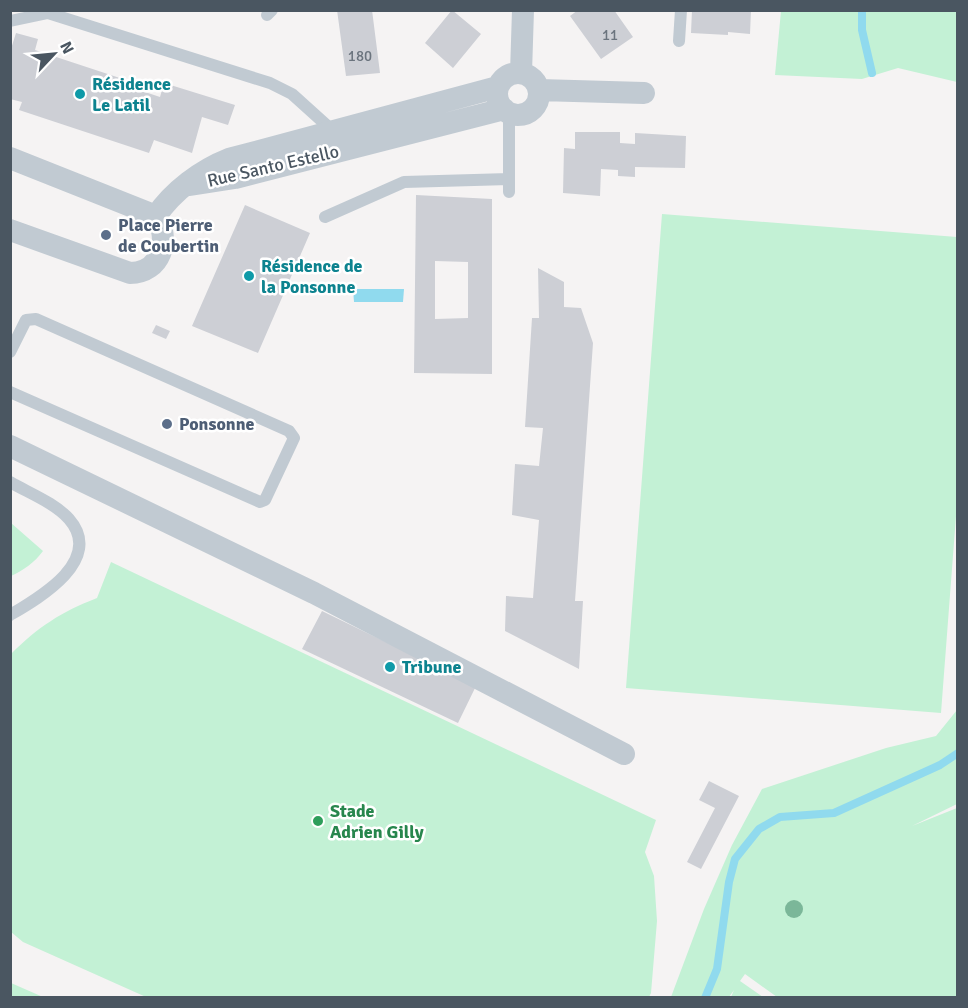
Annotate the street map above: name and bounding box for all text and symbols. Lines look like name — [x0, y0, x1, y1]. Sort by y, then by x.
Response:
north arrow — [24, 24, 84, 84]
house number: 11 — [602, 26, 618, 44]
text: N — [55, 38, 78, 57]
house number: 180 — [348, 47, 372, 65]
place label: Résidence Le Latil — [92, 73, 171, 116]
marker: Résidence Le Latil — [73, 87, 87, 101]
street label: Rue Santo Estello — [205, 140, 341, 192]
place label: Place Pierre de Coubertin — [118, 214, 219, 257]
marker: Place Pierre de Coubertin — [99, 228, 113, 242]
place label: Résidence de la Ponsonne — [261, 255, 363, 298]
marker: Résidence de la Ponsonne — [242, 269, 256, 283]
place label: Ponsonne — [179, 413, 255, 435]
marker: Ponsonne — [160, 417, 174, 431]
place label: Tribune — [402, 656, 462, 678]
marker: Tribune — [383, 660, 397, 674]
place label: Stade Adrien Gilly — [330, 800, 424, 843]
marker: Stade Adrien Gilly — [311, 814, 325, 828]

